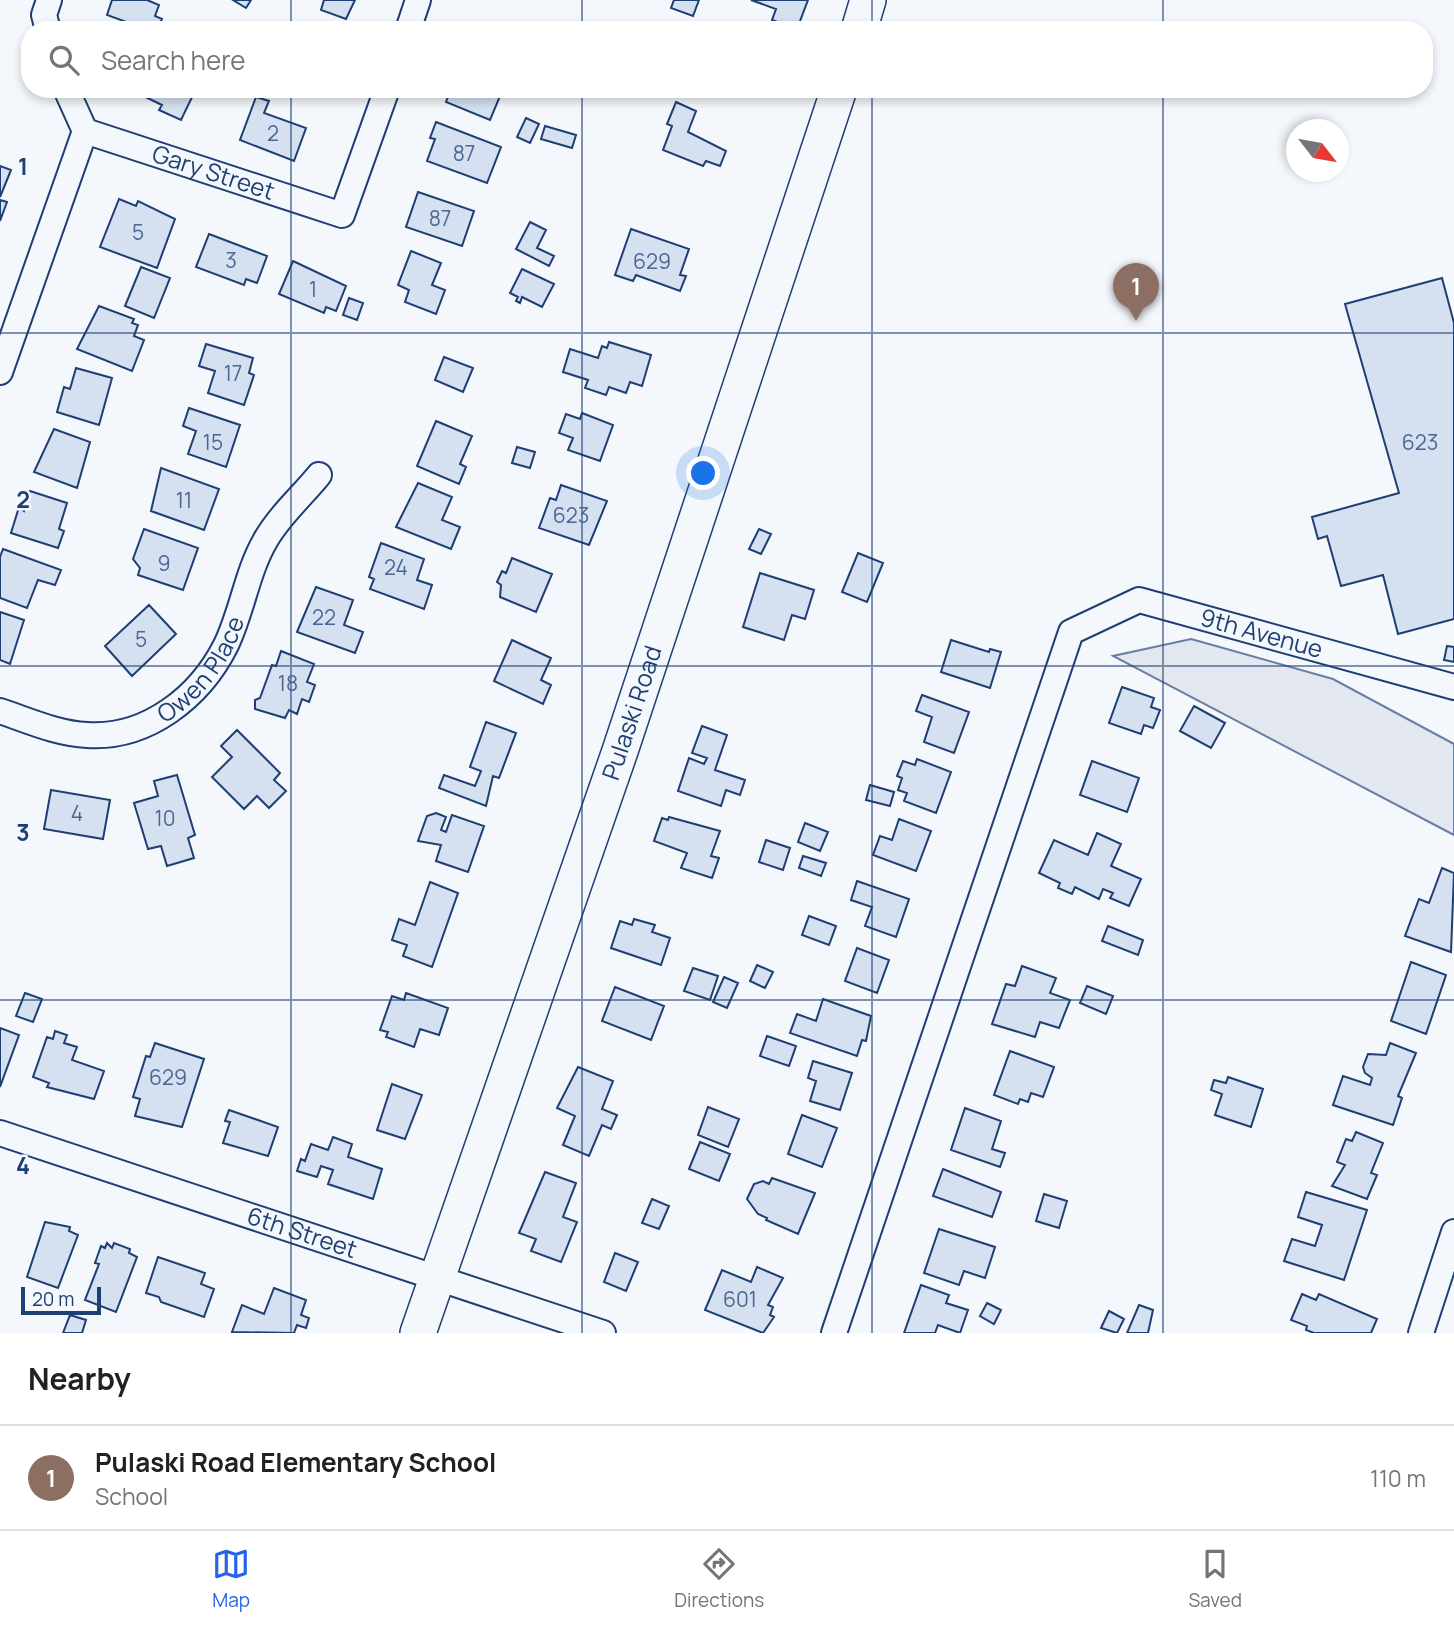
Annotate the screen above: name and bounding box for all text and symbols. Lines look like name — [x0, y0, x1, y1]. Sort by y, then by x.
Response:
search box — [21, 21, 1433, 98]
icon: search — [45, 41, 83, 79]
text: Search here — [101, 42, 246, 78]
house number: 2 — [267, 119, 279, 147]
north arrow — [1286, 119, 1349, 182]
street label: Gary Street — [148, 136, 279, 207]
house number: 87 — [453, 139, 475, 167]
text: 1 — [18, 150, 28, 182]
house number: 87 — [429, 204, 451, 232]
house number: 5 — [132, 218, 144, 246]
house number: 3 — [225, 246, 237, 274]
house number: 629 — [633, 247, 671, 275]
pin: 1 — [1113, 263, 1159, 321]
house number: 1 — [309, 275, 317, 303]
house number: 17 — [224, 359, 242, 387]
house number: 15 — [203, 428, 223, 456]
house number: 623 — [1402, 428, 1438, 456]
your location — [686, 456, 720, 490]
text: 2 — [16, 483, 30, 515]
house number: 11 — [176, 486, 192, 514]
house number: 623 — [553, 501, 589, 529]
house number: 9 — [157, 549, 171, 577]
house number: 24 — [384, 553, 408, 581]
street label: 9th Avenue — [1197, 600, 1327, 665]
house number: 22 — [312, 603, 336, 631]
street label: Owen Place — [150, 612, 251, 730]
house number: 5 — [135, 625, 147, 653]
street label: Pulaski Road — [593, 641, 669, 784]
house number: 18 — [278, 669, 298, 697]
house number: 4 — [71, 799, 83, 827]
house number: 10 — [155, 804, 176, 832]
text: 3 — [16, 816, 30, 848]
house number: 629 — [149, 1063, 187, 1091]
text: 4 — [16, 1149, 30, 1181]
street label: 6th Street — [243, 1198, 362, 1265]
scale bar — [21, 1284, 102, 1316]
house number: 601 — [723, 1285, 757, 1313]
text: 20 m — [32, 1286, 74, 1312]
text: Nearby — [28, 1358, 131, 1399]
text: Pulaski Road Elementary School — [95, 1444, 496, 1480]
text: 1 — [46, 1462, 56, 1494]
text: 110 m — [1370, 1462, 1426, 1494]
text: School — [95, 1480, 168, 1512]
tab: Map — [212, 1545, 250, 1613]
tab: Directions — [674, 1545, 764, 1613]
tab: Saved — [1188, 1545, 1242, 1613]

